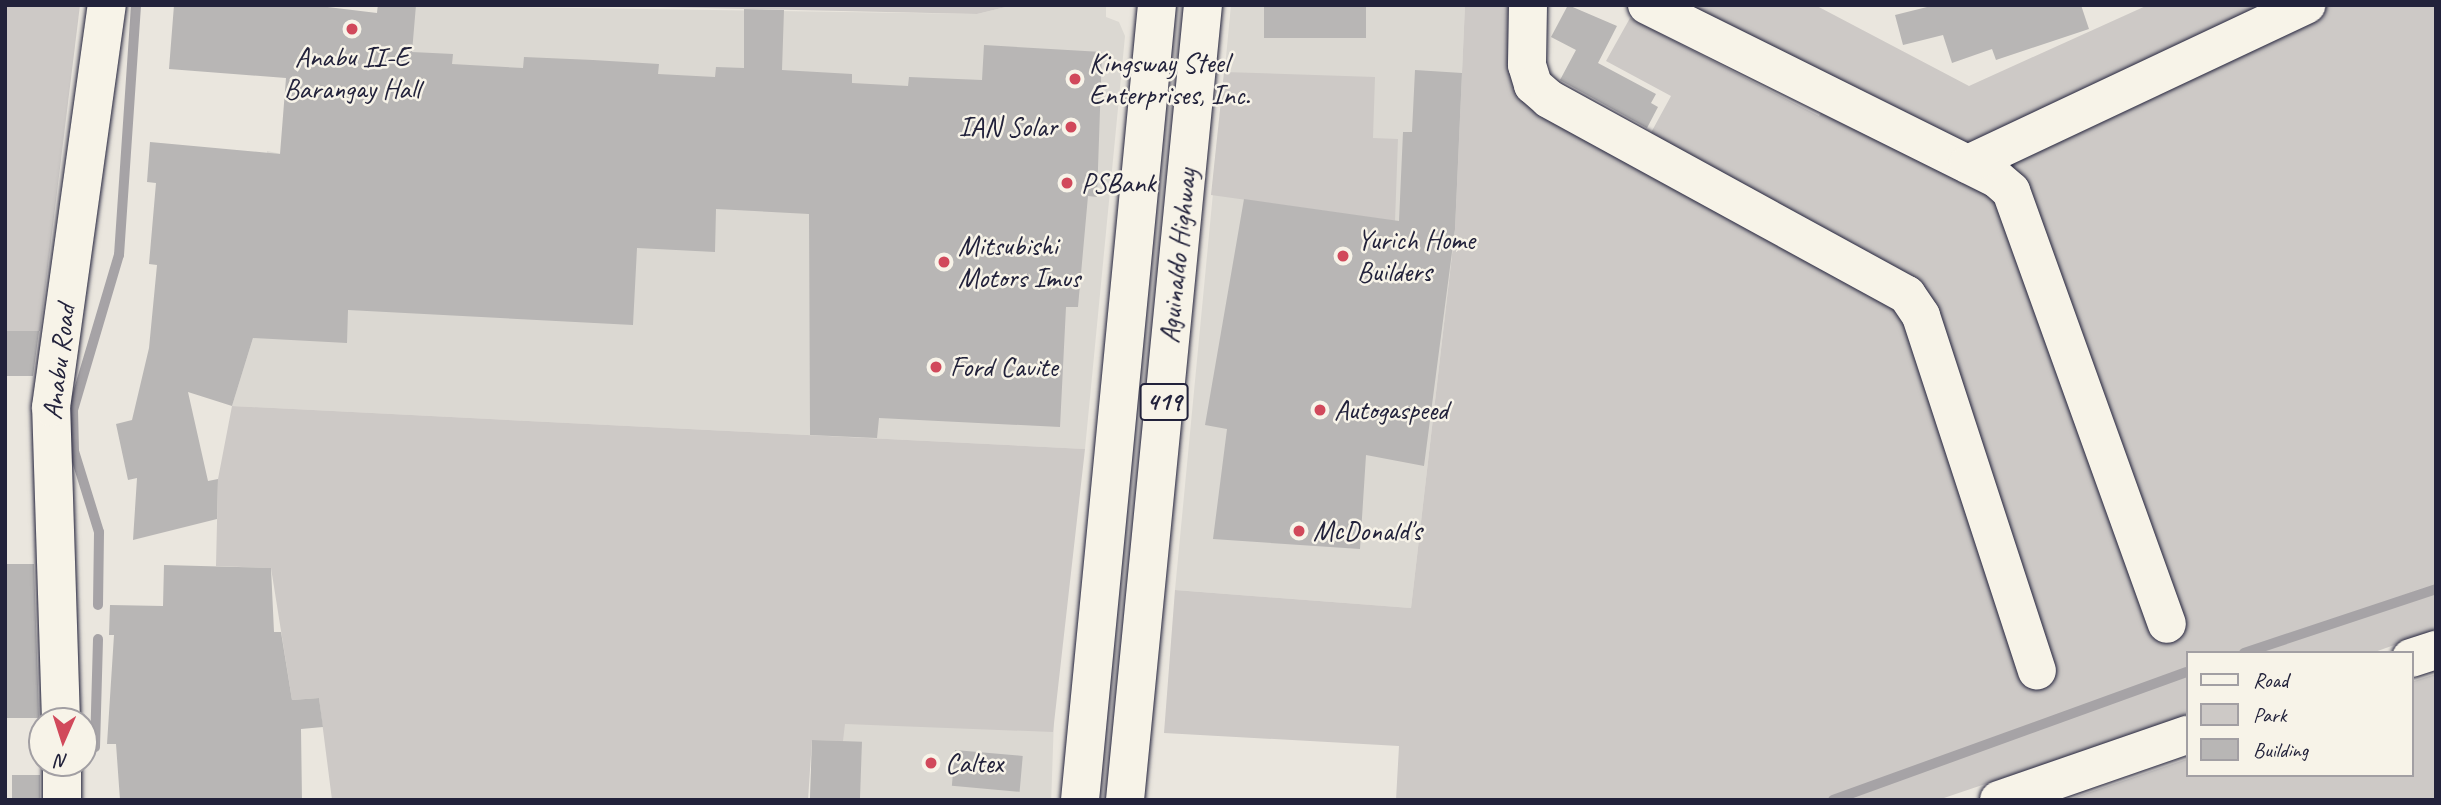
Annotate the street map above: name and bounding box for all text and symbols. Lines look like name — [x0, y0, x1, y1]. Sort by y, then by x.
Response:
marker: Anabu II-E Barangay Hall — [344, 21, 360, 37]
place label: Anabu II-E Barangay Hall — [284, 40, 420, 106]
place label: Kingsway Steel Enterprises, Inc. — [1089, 46, 1250, 112]
marker: Kingsway Steel Enterprises, Inc. — [1067, 71, 1083, 87]
place label: IAN Solar — [959, 110, 1057, 144]
marker: IAN Solar — [1063, 119, 1079, 135]
place label: PSBank — [1081, 166, 1156, 200]
street label: Aguinaldo Highway — [1152, 167, 1204, 345]
marker: PSBank — [1059, 175, 1075, 191]
place label: Yurich Home Builders — [1357, 223, 1475, 289]
place label: Mitsubishi Motors Imus — [958, 229, 1080, 295]
marker: Yurich Home Builders — [1335, 248, 1351, 264]
marker: Mitsubishi Motors Imus — [936, 254, 952, 270]
street label: Anabu Road — [35, 303, 83, 421]
place label: Ford Cavite — [950, 350, 1058, 384]
marker: Ford Cavite — [928, 359, 944, 375]
road number: 419 — [1140, 380, 1188, 424]
place label: Autogaspeed — [1334, 393, 1448, 427]
marker: Autogaspeed — [1312, 402, 1328, 418]
place label: McDonald's — [1313, 514, 1422, 548]
marker: McDonald's — [1291, 523, 1307, 539]
legend — [2186, 651, 2413, 777]
text: Road — [2253, 667, 2288, 693]
text: Park — [2253, 702, 2286, 728]
north arrow — [28, 707, 98, 777]
text: Building — [2253, 737, 2308, 763]
place label: Caltex — [945, 746, 1003, 780]
text: N — [56, 749, 69, 773]
marker: Caltex — [923, 755, 939, 771]

